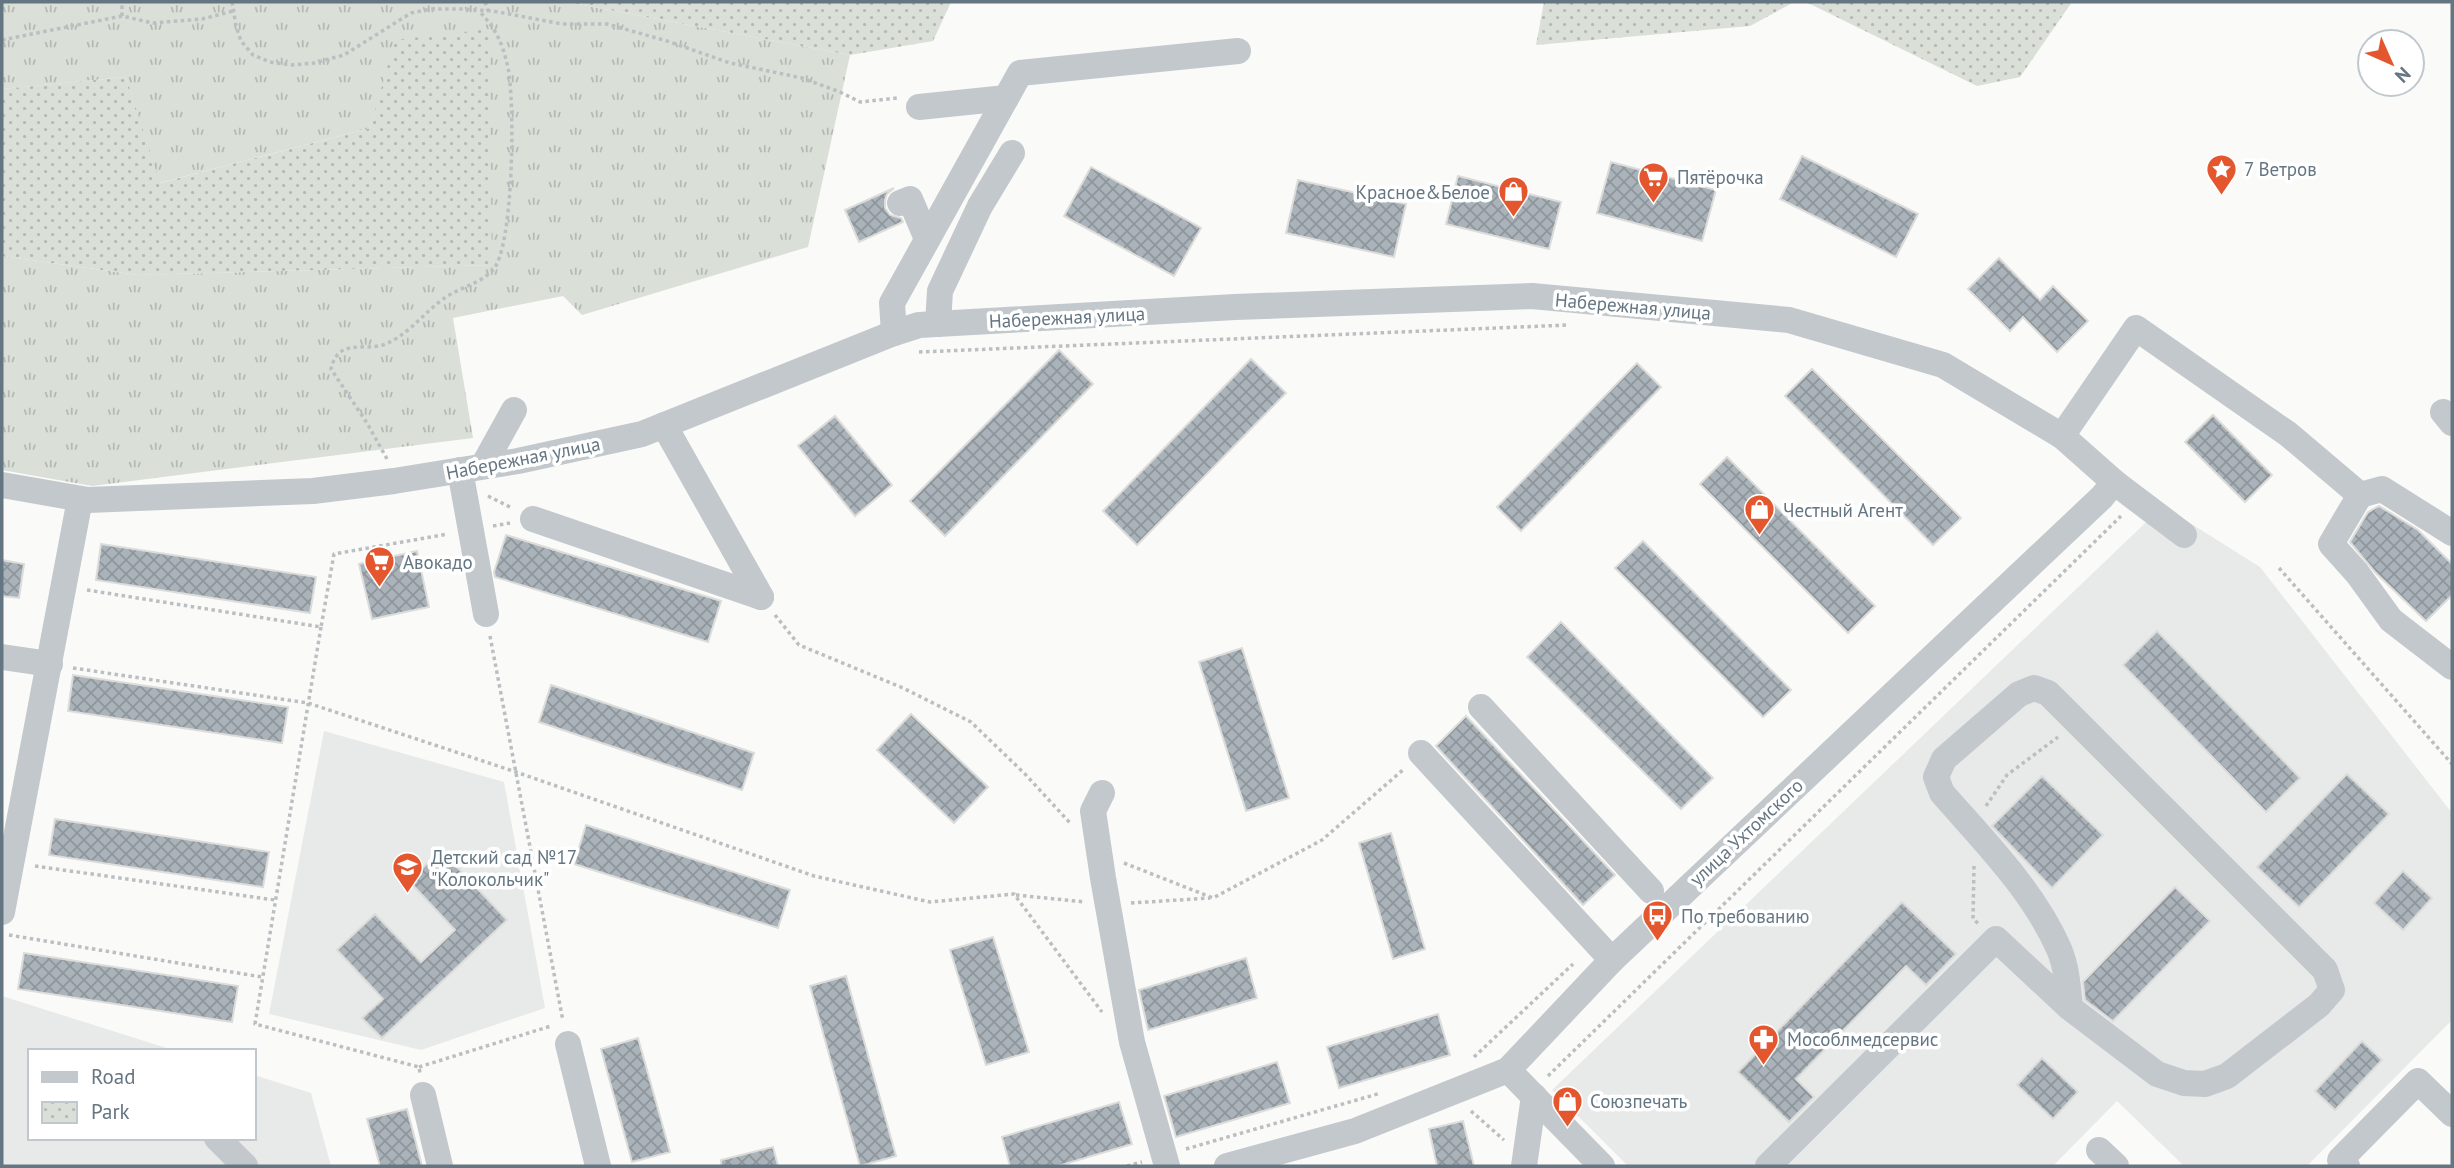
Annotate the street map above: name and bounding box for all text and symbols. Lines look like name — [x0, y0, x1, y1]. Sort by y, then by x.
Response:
north arrow — [2356, 28, 2426, 98]
text: N — [2390, 62, 2416, 88]
place icon: 7 Ветров — [2204, 152, 2238, 196]
place label: 7 Ветров — [2244, 157, 2317, 181]
supermarket icon: Пятёрочка — [1637, 160, 1671, 204]
place label: Пятёрочка — [1677, 165, 1764, 189]
shop icon: Красное&Белое — [1496, 175, 1530, 219]
place label: Красное&Белое — [1355, 180, 1490, 204]
street label: Набережная улица — [1554, 287, 1712, 325]
street label: Набережная улица — [988, 301, 1146, 333]
street label: Набережная улица — [444, 431, 602, 485]
shop icon: Честный Агент — [1743, 493, 1777, 537]
place label: Честный Агент — [1783, 498, 1903, 522]
supermarket icon: Авокадо — [363, 545, 397, 589]
place label: Авокадо — [403, 550, 473, 574]
street label: улица Ухтомского — [1684, 773, 1808, 891]
place label: Детский сад №17 "Колокольчик" — [431, 845, 577, 891]
school or university icon: Детский сад №17 "Колокольчик" — [391, 851, 425, 895]
bus stop icon: По требованию — [1641, 899, 1675, 943]
place label: По требованию — [1681, 904, 1809, 928]
pharmacy icon: Мособлмедсервис — [1747, 1022, 1781, 1066]
place label: Мособлмедсервис — [1787, 1027, 1938, 1051]
legend — [28, 1049, 256, 1140]
text: Road — [91, 1063, 135, 1090]
shop icon: Союзпечать — [1550, 1084, 1584, 1128]
place label: Союзпечать — [1590, 1089, 1688, 1113]
text: Park — [91, 1098, 130, 1125]

